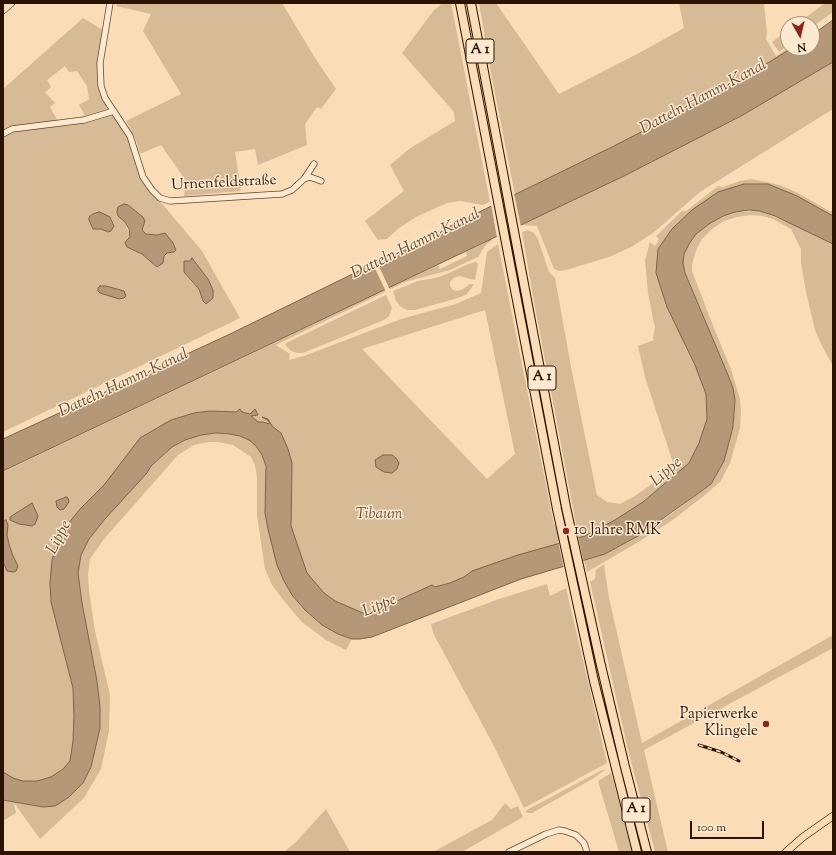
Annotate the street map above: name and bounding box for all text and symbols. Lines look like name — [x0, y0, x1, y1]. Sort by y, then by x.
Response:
north arrow — [780, 16, 820, 56]
text: N — [796, 38, 807, 55]
road number: A 1 — [466, 39, 494, 63]
water label: Datteln-Hamm-Kanal — [637, 56, 771, 140]
street label: Urnenfeldstraße — [171, 172, 277, 196]
water label: Datteln-Hamm-Kanal — [348, 205, 484, 285]
water label: Datteln-Hamm-Kanal — [56, 345, 192, 423]
road number: A 1 — [528, 366, 556, 390]
water label: Lippe — [647, 454, 687, 492]
park label: Tibaum — [356, 506, 402, 524]
water label: Lippe — [43, 518, 77, 558]
place label: 10 Jahre RMK — [574, 522, 661, 540]
marker: 10 Jahre RMK — [561, 526, 571, 536]
water label: Lippe — [360, 591, 400, 623]
place label: Papierwerke Klingele — [680, 706, 758, 741]
marker: Papierwerke Klingele — [761, 719, 771, 729]
road number: A 1 — [622, 798, 650, 822]
scale bar — [692, 813, 766, 839]
text: 100 m — [697, 819, 726, 837]

